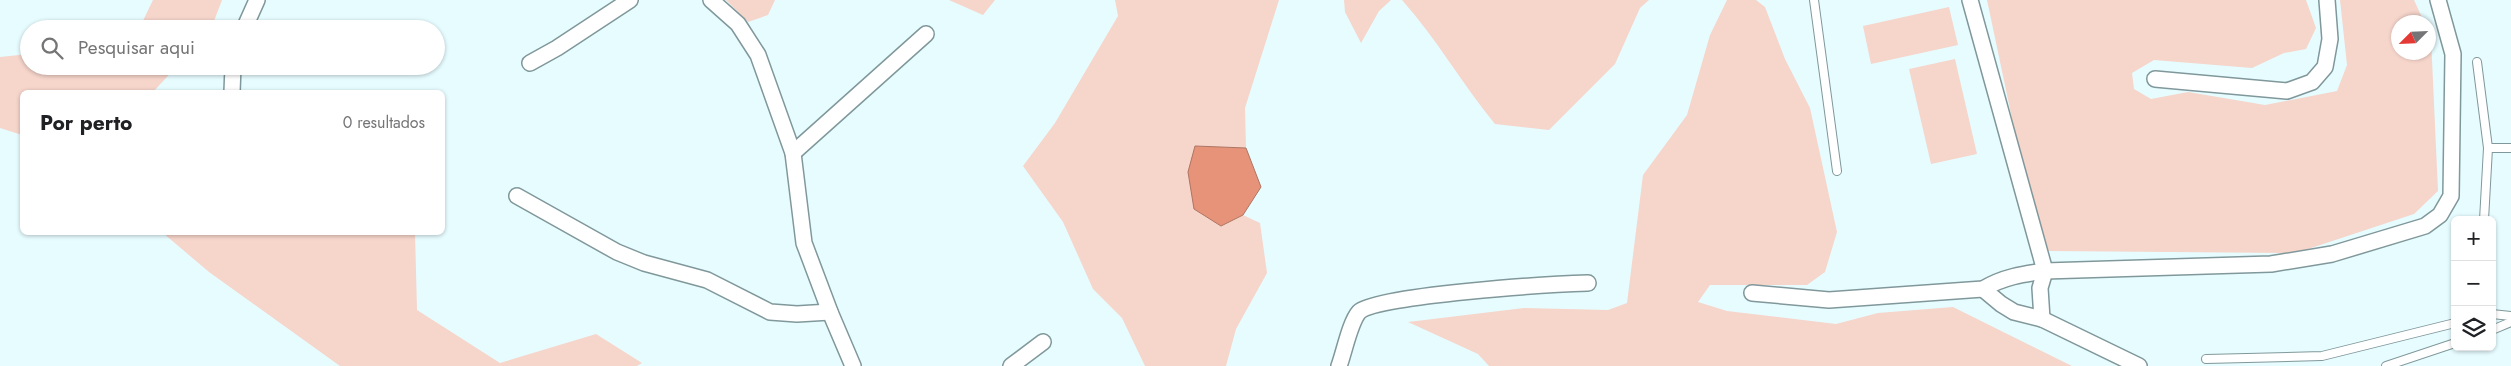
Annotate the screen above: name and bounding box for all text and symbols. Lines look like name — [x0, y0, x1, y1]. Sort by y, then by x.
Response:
north arrow — [2391, 15, 2436, 60]
search box — [20, 20, 445, 75]
icon: search — [38, 34, 66, 62]
text: Pesquisar aqui — [78, 34, 195, 61]
text: Por perto — [40, 108, 132, 138]
text: 0 resultados — [343, 111, 425, 134]
map controls — [2451, 216, 2496, 351]
button: + — [2451, 216, 2496, 261]
button: − — [2451, 261, 2496, 306]
button: layers — [2451, 306, 2496, 351]

